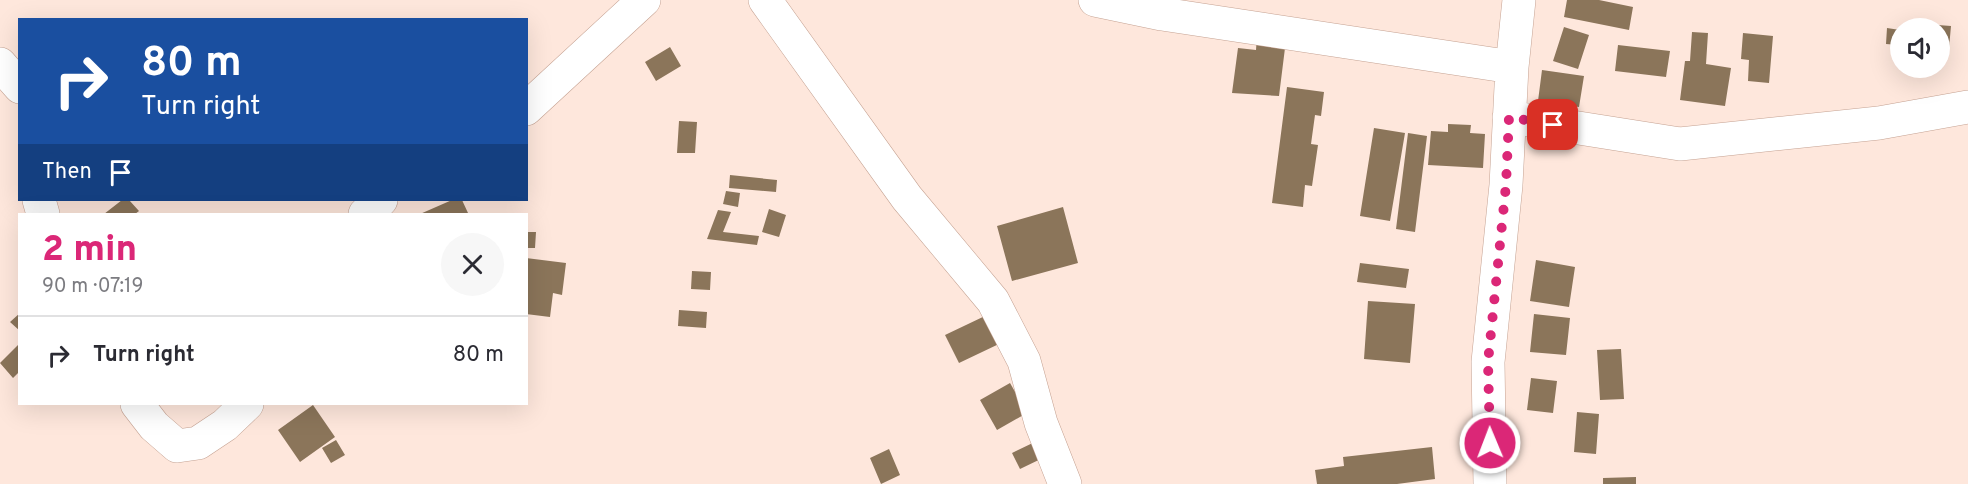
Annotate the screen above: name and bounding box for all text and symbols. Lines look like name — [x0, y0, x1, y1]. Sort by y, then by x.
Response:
map controls — [1890, 18, 1950, 78]
button: sound — [1890, 18, 1950, 78]
text: 80 m — [141, 38, 242, 91]
icon: right — [42, 42, 120, 120]
text: Turn right — [141, 90, 260, 124]
pin — [1527, 99, 1578, 150]
icon: arrive — [1536, 108, 1569, 141]
icon: arrive — [104, 156, 137, 189]
text: Then — [42, 159, 92, 186]
text: 2 min — [42, 228, 137, 274]
button: close — [441, 233, 504, 296]
text: 90 m · 07:19 — [42, 274, 143, 300]
icon: right — [42, 339, 75, 372]
text: Turn right — [93, 342, 195, 369]
text: 80 m — [453, 342, 504, 369]
position arrow — [1458, 411, 1522, 475]

